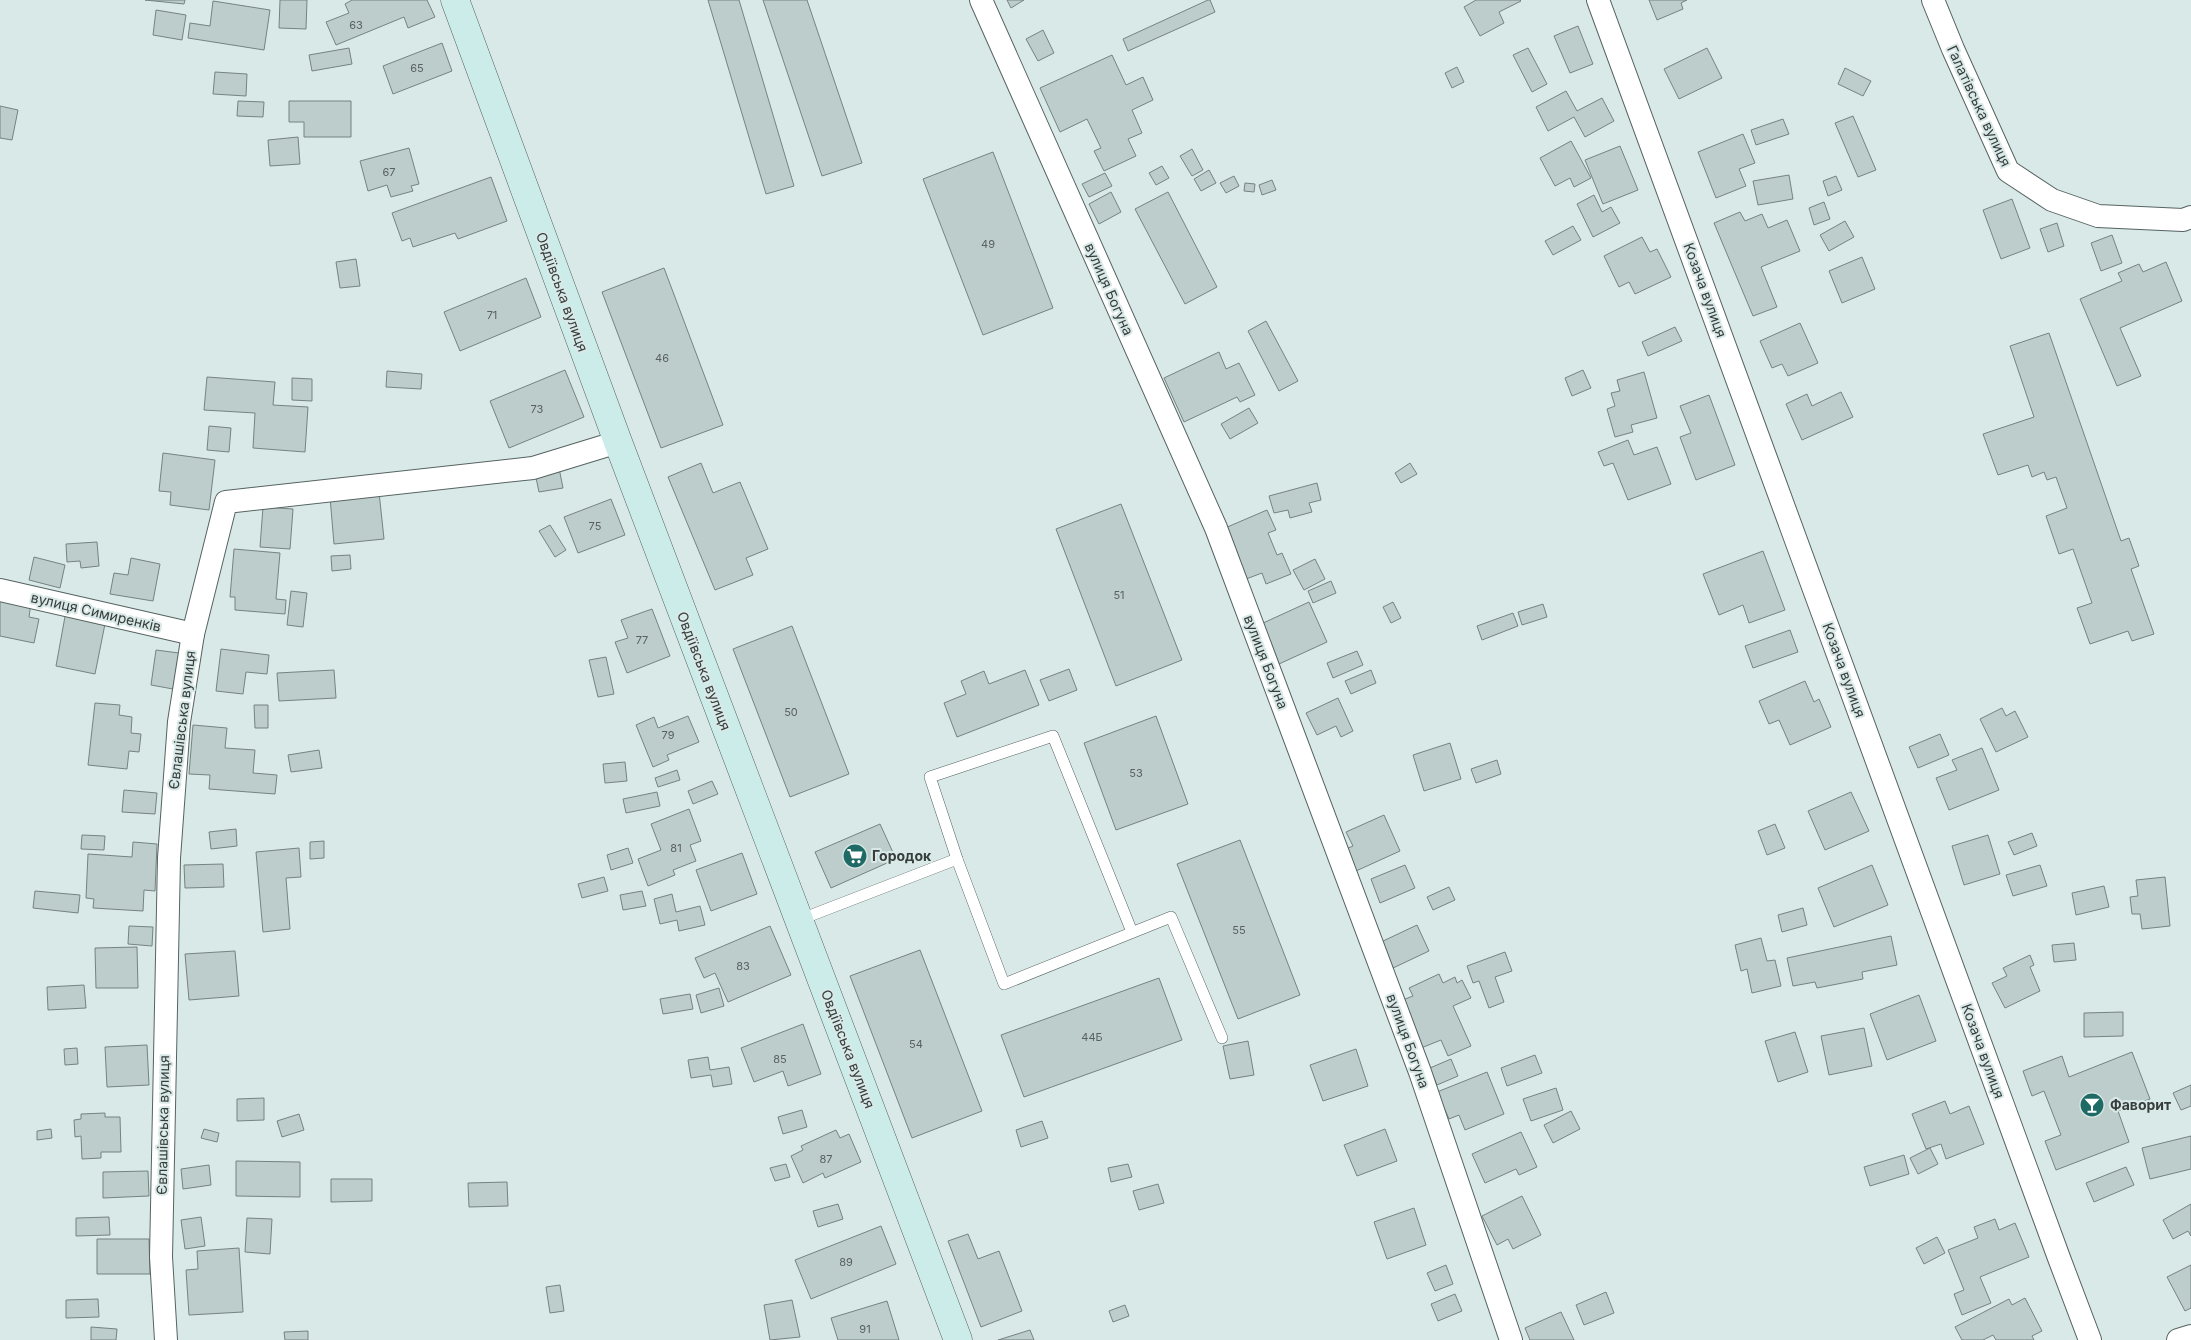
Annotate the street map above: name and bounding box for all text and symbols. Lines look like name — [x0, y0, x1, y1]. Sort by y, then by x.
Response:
house number: 63 — [349, 18, 363, 32]
street label: Галатівська вулиця — [1944, 43, 2015, 169]
house number: 65 — [410, 61, 424, 75]
house number: 67 — [382, 165, 396, 179]
street label: Овдіївська вулиця — [533, 230, 592, 354]
house number: 49 — [981, 237, 995, 251]
street label: вулиця Богуна — [1081, 240, 1137, 338]
street label: Козача вулиця — [1680, 240, 1730, 339]
house number: 71 — [487, 308, 497, 322]
house number: 46 — [655, 351, 669, 365]
house number: 73 — [531, 402, 544, 416]
house number: 75 — [589, 519, 602, 533]
street label: вулиця Симиренків — [29, 588, 163, 635]
house number: 51 — [1113, 588, 1125, 602]
street label: Овдіївська вулиця — [674, 609, 735, 733]
street label: вулиця Богуна — [1241, 612, 1292, 711]
street label: Козача вулиця — [1819, 620, 1869, 719]
house number: 77 — [636, 633, 648, 647]
street label: Євлашівська вулиця — [165, 650, 198, 790]
house number: 50 — [784, 705, 798, 719]
house number: 79 — [662, 728, 675, 742]
house number: 53 — [1129, 766, 1143, 780]
house number: 81 — [670, 841, 682, 855]
supermarket icon: Городок — [842, 843, 868, 869]
place label: Городок — [872, 847, 932, 864]
house number: 55 — [1232, 923, 1246, 937]
house number: 83 — [736, 959, 750, 973]
street label: Овдіївська вулиця — [818, 987, 879, 1111]
street label: вулиця Богуна — [1383, 991, 1433, 1090]
street label: Козача вулиця — [1958, 1001, 2008, 1100]
house number: 44Б — [1081, 1030, 1103, 1044]
house number: 54 — [909, 1037, 923, 1051]
house number: 85 — [773, 1052, 787, 1066]
street label: Євлашівська вулиця — [153, 1055, 172, 1195]
bar icon: Фаворит — [2079, 1092, 2105, 1118]
place label: Фаворит — [2110, 1096, 2171, 1113]
house number: 87 — [819, 1152, 833, 1166]
house number: 89 — [839, 1255, 853, 1269]
house number: 91 — [859, 1322, 871, 1336]

